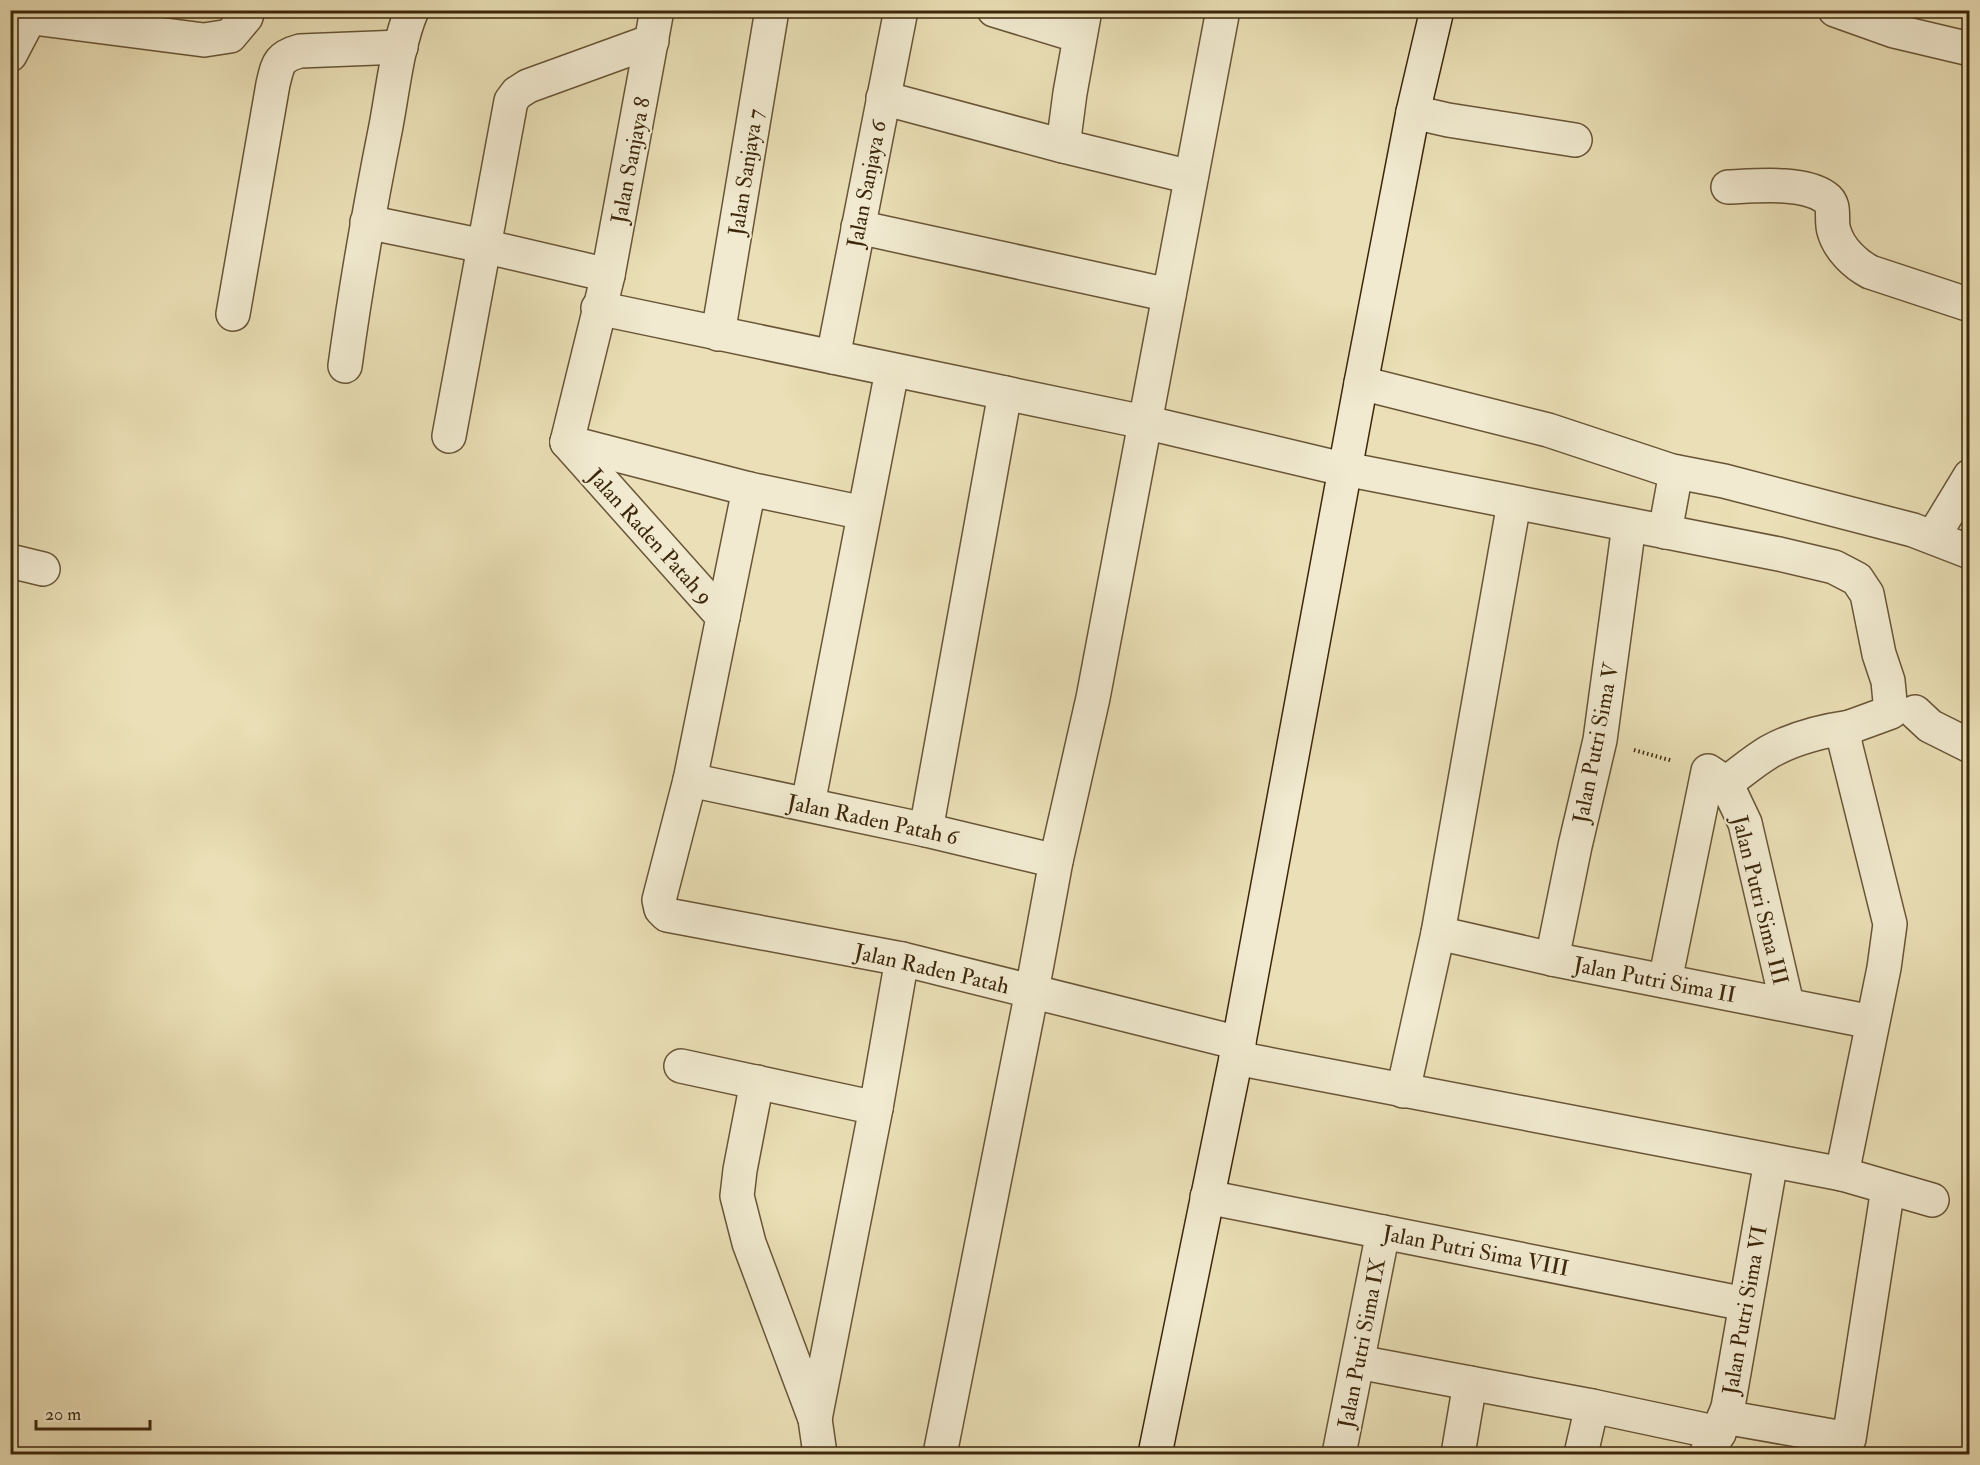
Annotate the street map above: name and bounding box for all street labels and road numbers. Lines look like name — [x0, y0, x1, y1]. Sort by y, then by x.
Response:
street label: Jalan Sanjaya 8 — [605, 95, 657, 227]
street label: Jalan Sanjaya 7 — [722, 107, 770, 239]
street label: Jalan Sanjaya 6 — [841, 116, 893, 251]
street label: Jalan Raden Patah 9 — [581, 462, 719, 611]
street label: Jalan Putri Sima V — [1567, 659, 1626, 827]
street label: Jalan Raden Patah 6 — [784, 788, 963, 852]
street label: Jalan Putri Sima III — [1725, 812, 1795, 988]
street label: Jalan Raden Patah — [851, 937, 1012, 1000]
street label: Jalan Putri Sima II — [1570, 950, 1738, 1009]
street label: Jalan Putri Sima VIII — [1379, 1219, 1571, 1283]
street label: Jalan Putri Sima VI — [1716, 1223, 1774, 1398]
street label: Jalan Putri Sima IX — [1332, 1256, 1392, 1432]

